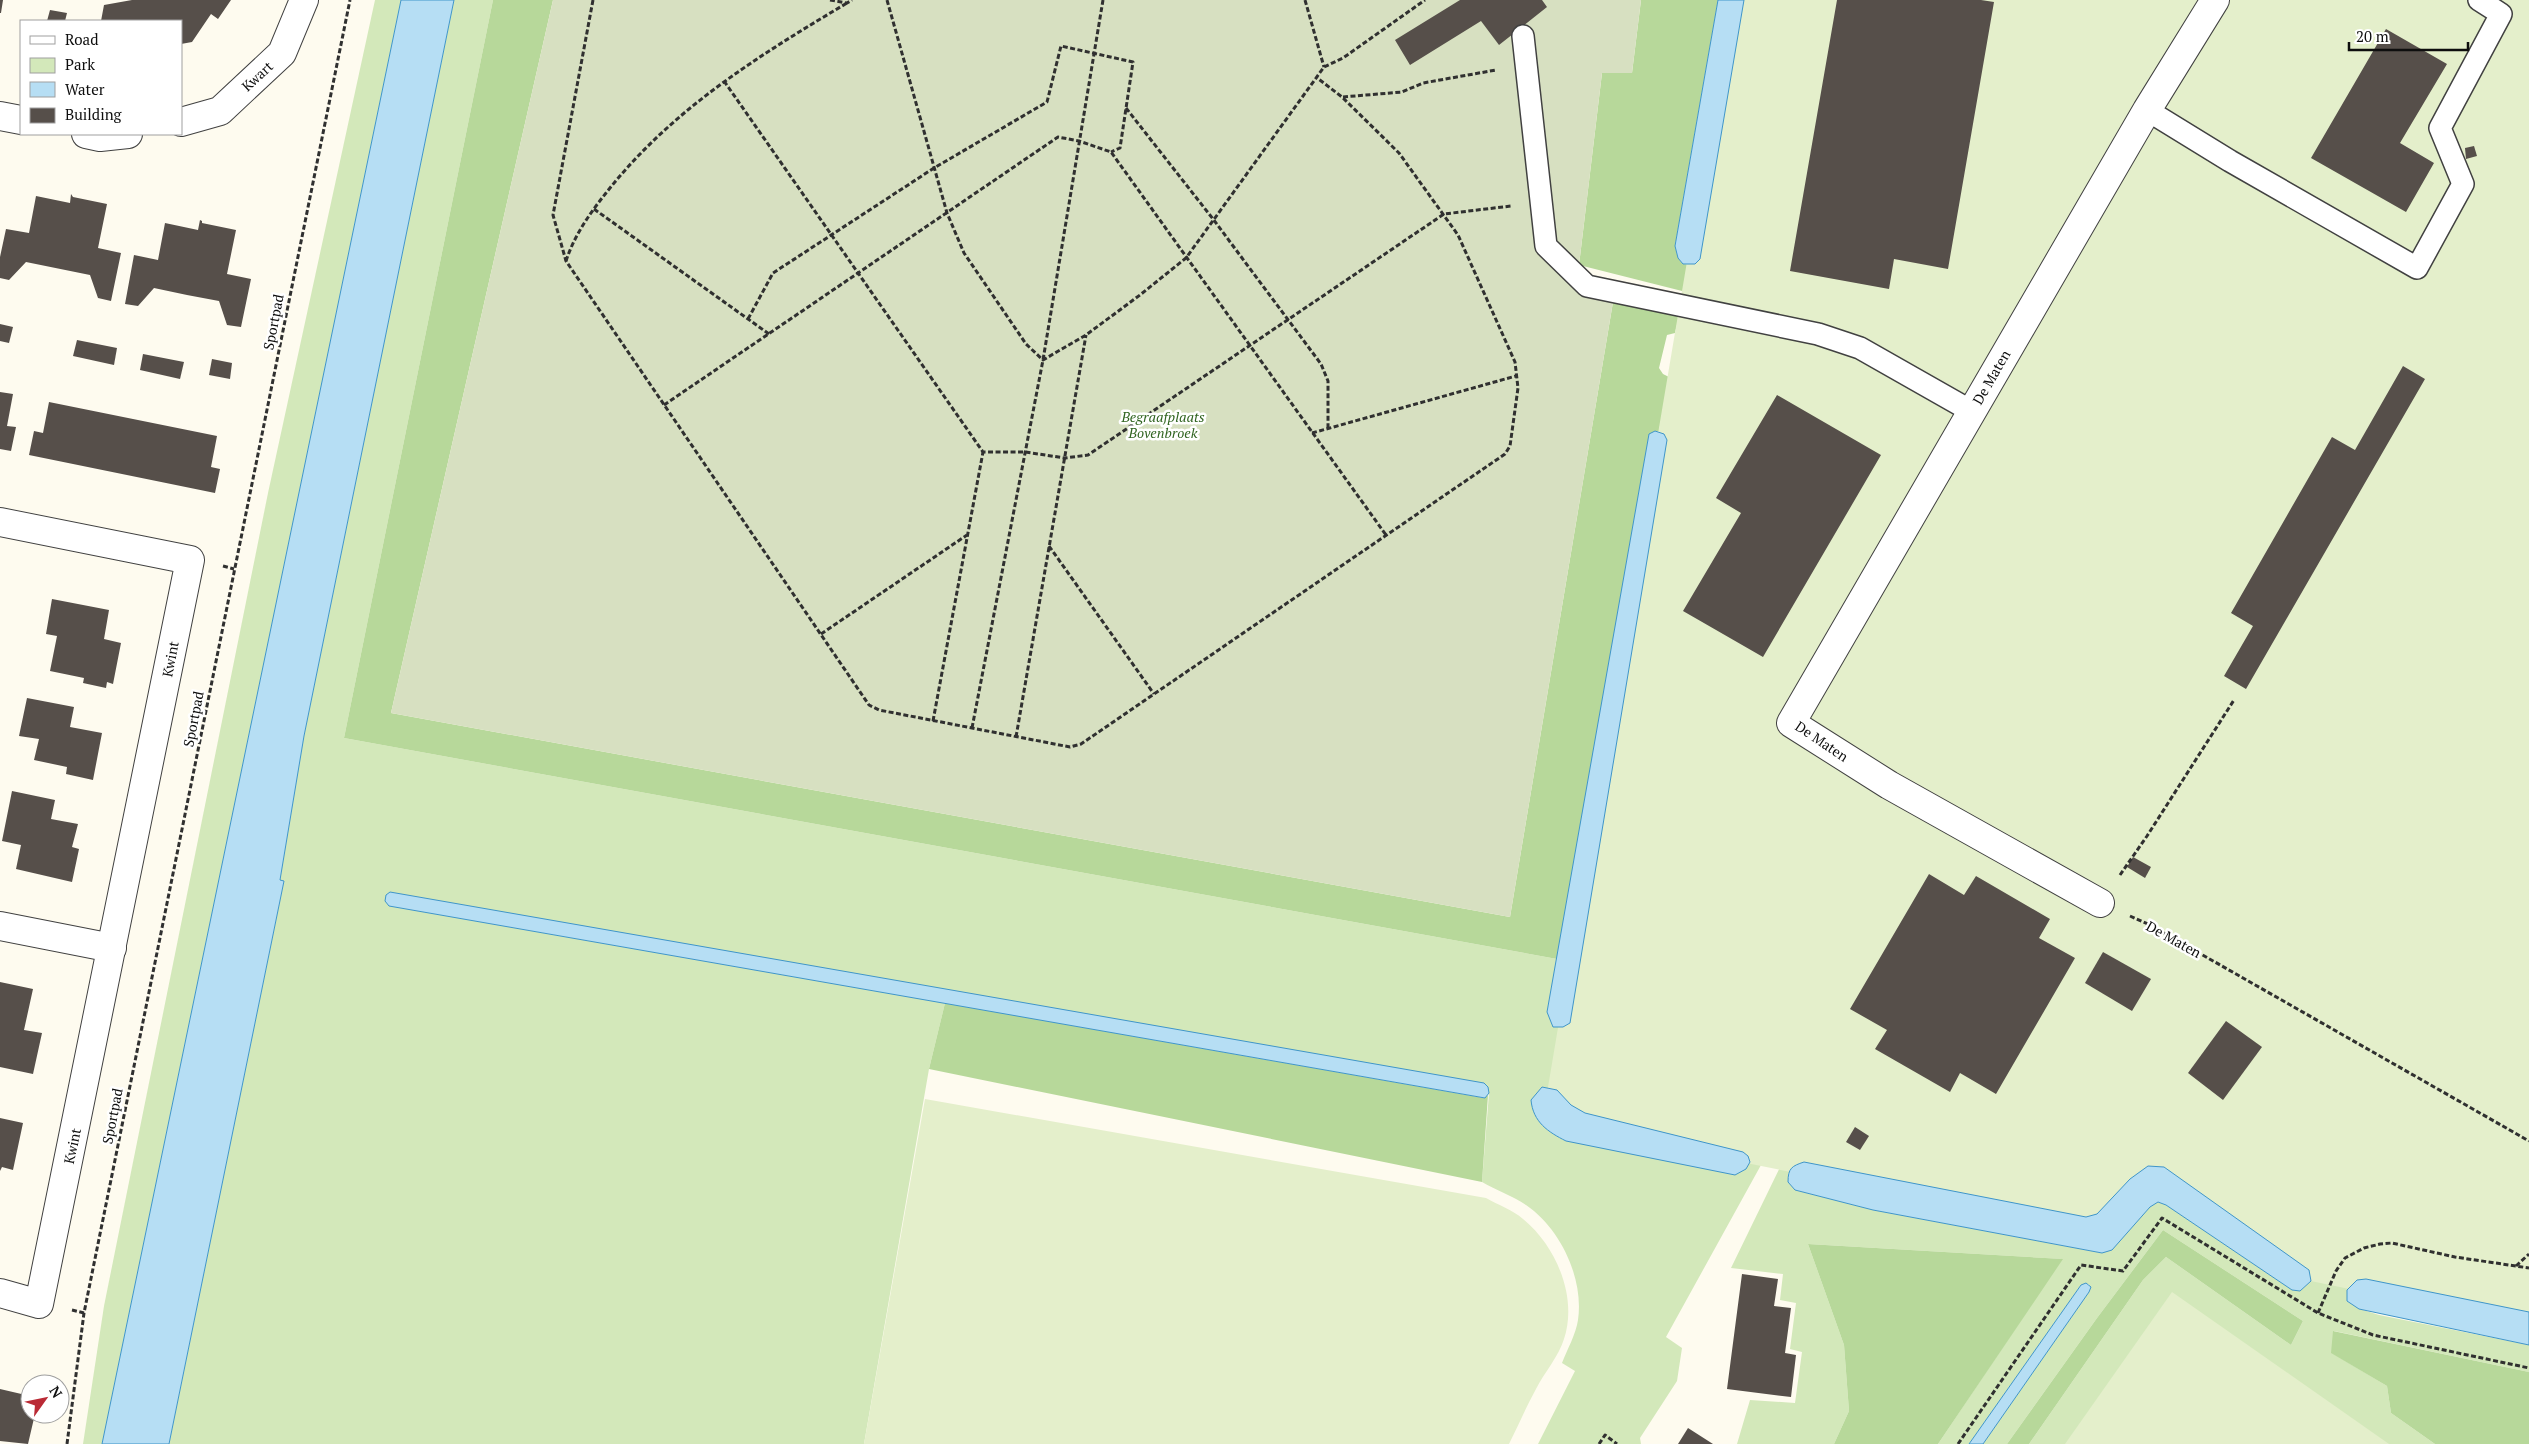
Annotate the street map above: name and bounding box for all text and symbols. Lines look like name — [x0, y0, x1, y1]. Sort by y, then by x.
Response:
legend — [20, 20, 182, 135]
scale bar — [2349, 20, 2468, 52]
text: 20 m — [2356, 26, 2389, 46]
text: Road — [65, 29, 98, 49]
text: Park — [65, 54, 95, 74]
street label: Kwart — [237, 56, 277, 95]
text: Water — [65, 79, 105, 99]
text: Building — [65, 104, 123, 124]
street label: Sportpad — [258, 292, 288, 352]
street label: De Maten — [1968, 346, 2015, 408]
park label: Begraafplaats Bovenbroek — [1120, 407, 1205, 442]
street label: Kwint — [157, 639, 183, 679]
street label: Sportpad — [178, 689, 208, 749]
street label: De Maten — [1792, 716, 1853, 766]
street label: De Maten — [2143, 916, 2205, 962]
street label: Sportpad — [97, 1086, 127, 1146]
street label: Kwint — [59, 1126, 85, 1166]
north arrow — [20, 1374, 70, 1424]
text: N — [45, 1382, 67, 1402]

